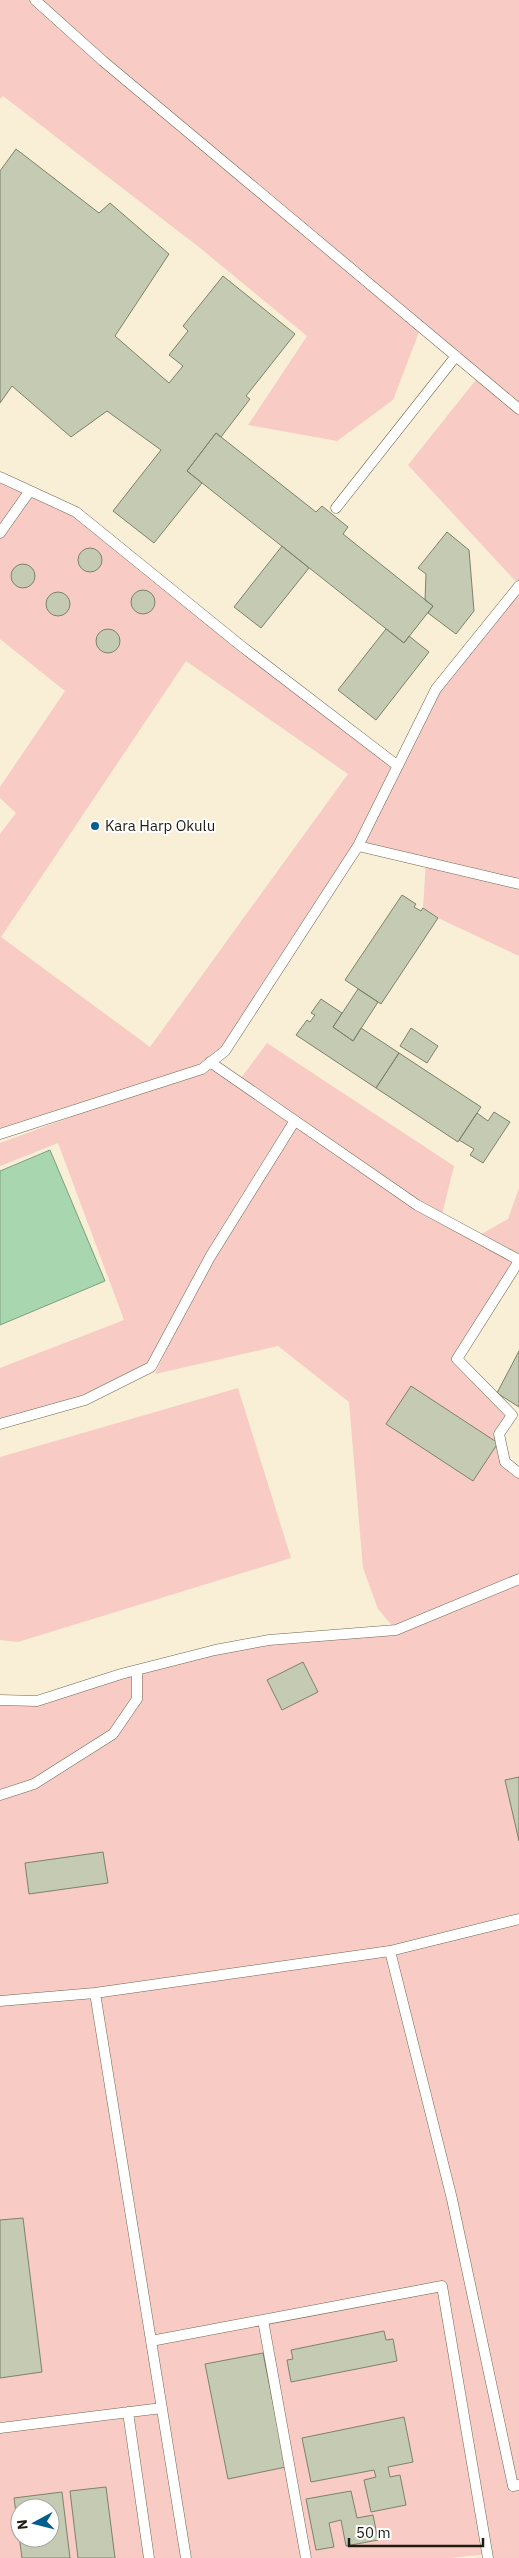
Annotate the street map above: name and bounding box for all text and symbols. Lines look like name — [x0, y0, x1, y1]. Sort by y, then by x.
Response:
place label: Kara Harp Okulu — [105, 816, 215, 835]
marker: Kara Harp Okulu — [89, 820, 101, 832]
north arrow — [10, 2498, 60, 2548]
scale bar — [349, 2516, 483, 2548]
text: N — [13, 2518, 32, 2531]
text: 50 m — [356, 2523, 391, 2542]

